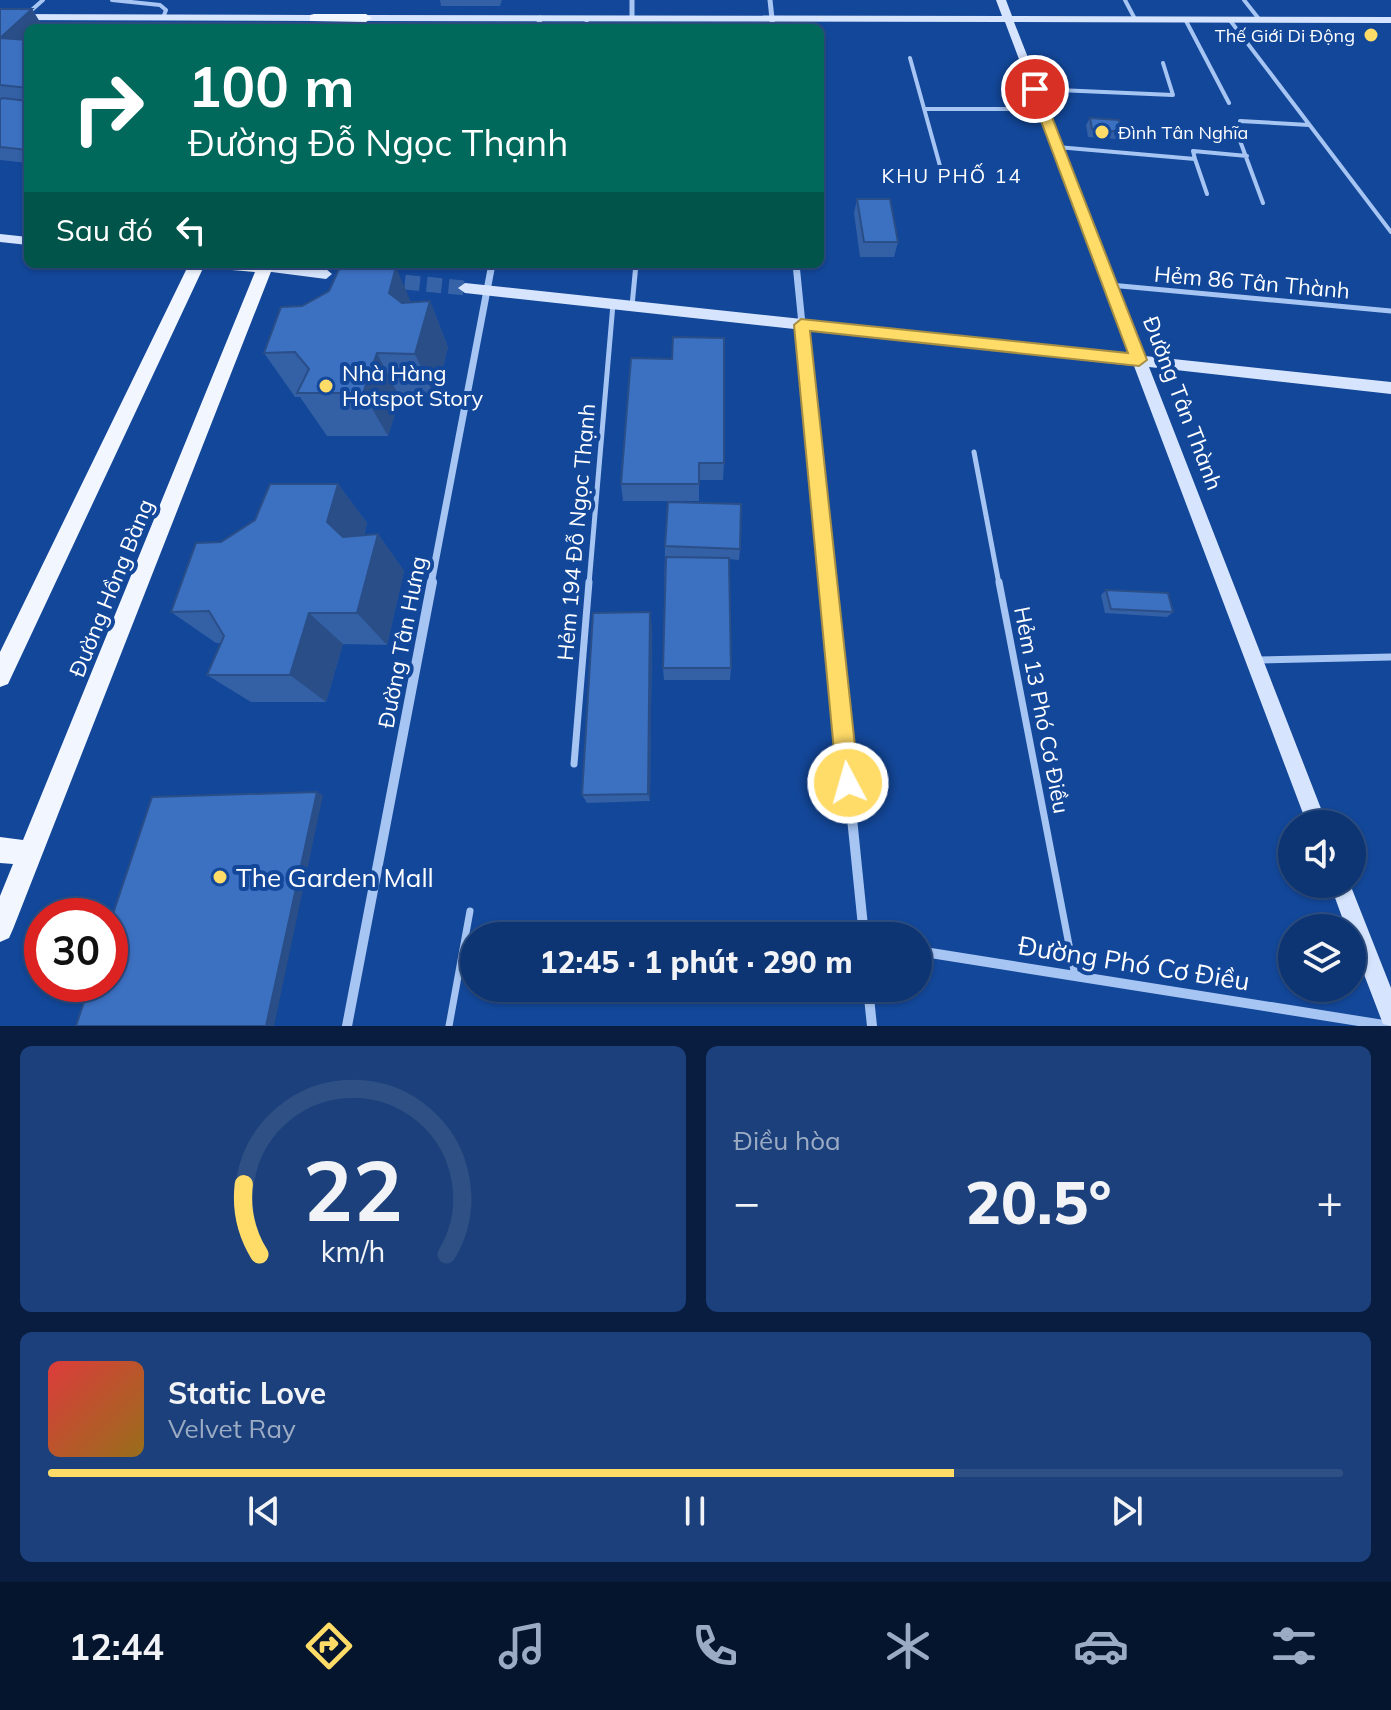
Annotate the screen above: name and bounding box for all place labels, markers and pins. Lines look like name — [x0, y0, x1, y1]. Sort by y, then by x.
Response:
place label: Thế Giới Di Động — [1215, 24, 1355, 47]
marker: Thế Giới Di Động — [1362, 26, 1380, 44]
pin — [1001, 55, 1069, 123]
place label: Đình Tân Nghĩa — [1118, 121, 1248, 144]
marker: Đình Tân Nghĩa — [1093, 123, 1111, 141]
place label: Nhà Hàng Hotspot Story — [342, 359, 483, 412]
marker: Nhà Hàng Hotspot Story — [317, 377, 335, 395]
place label: The Garden Mall — [236, 861, 434, 894]
marker: The Garden Mall — [211, 868, 229, 886]

